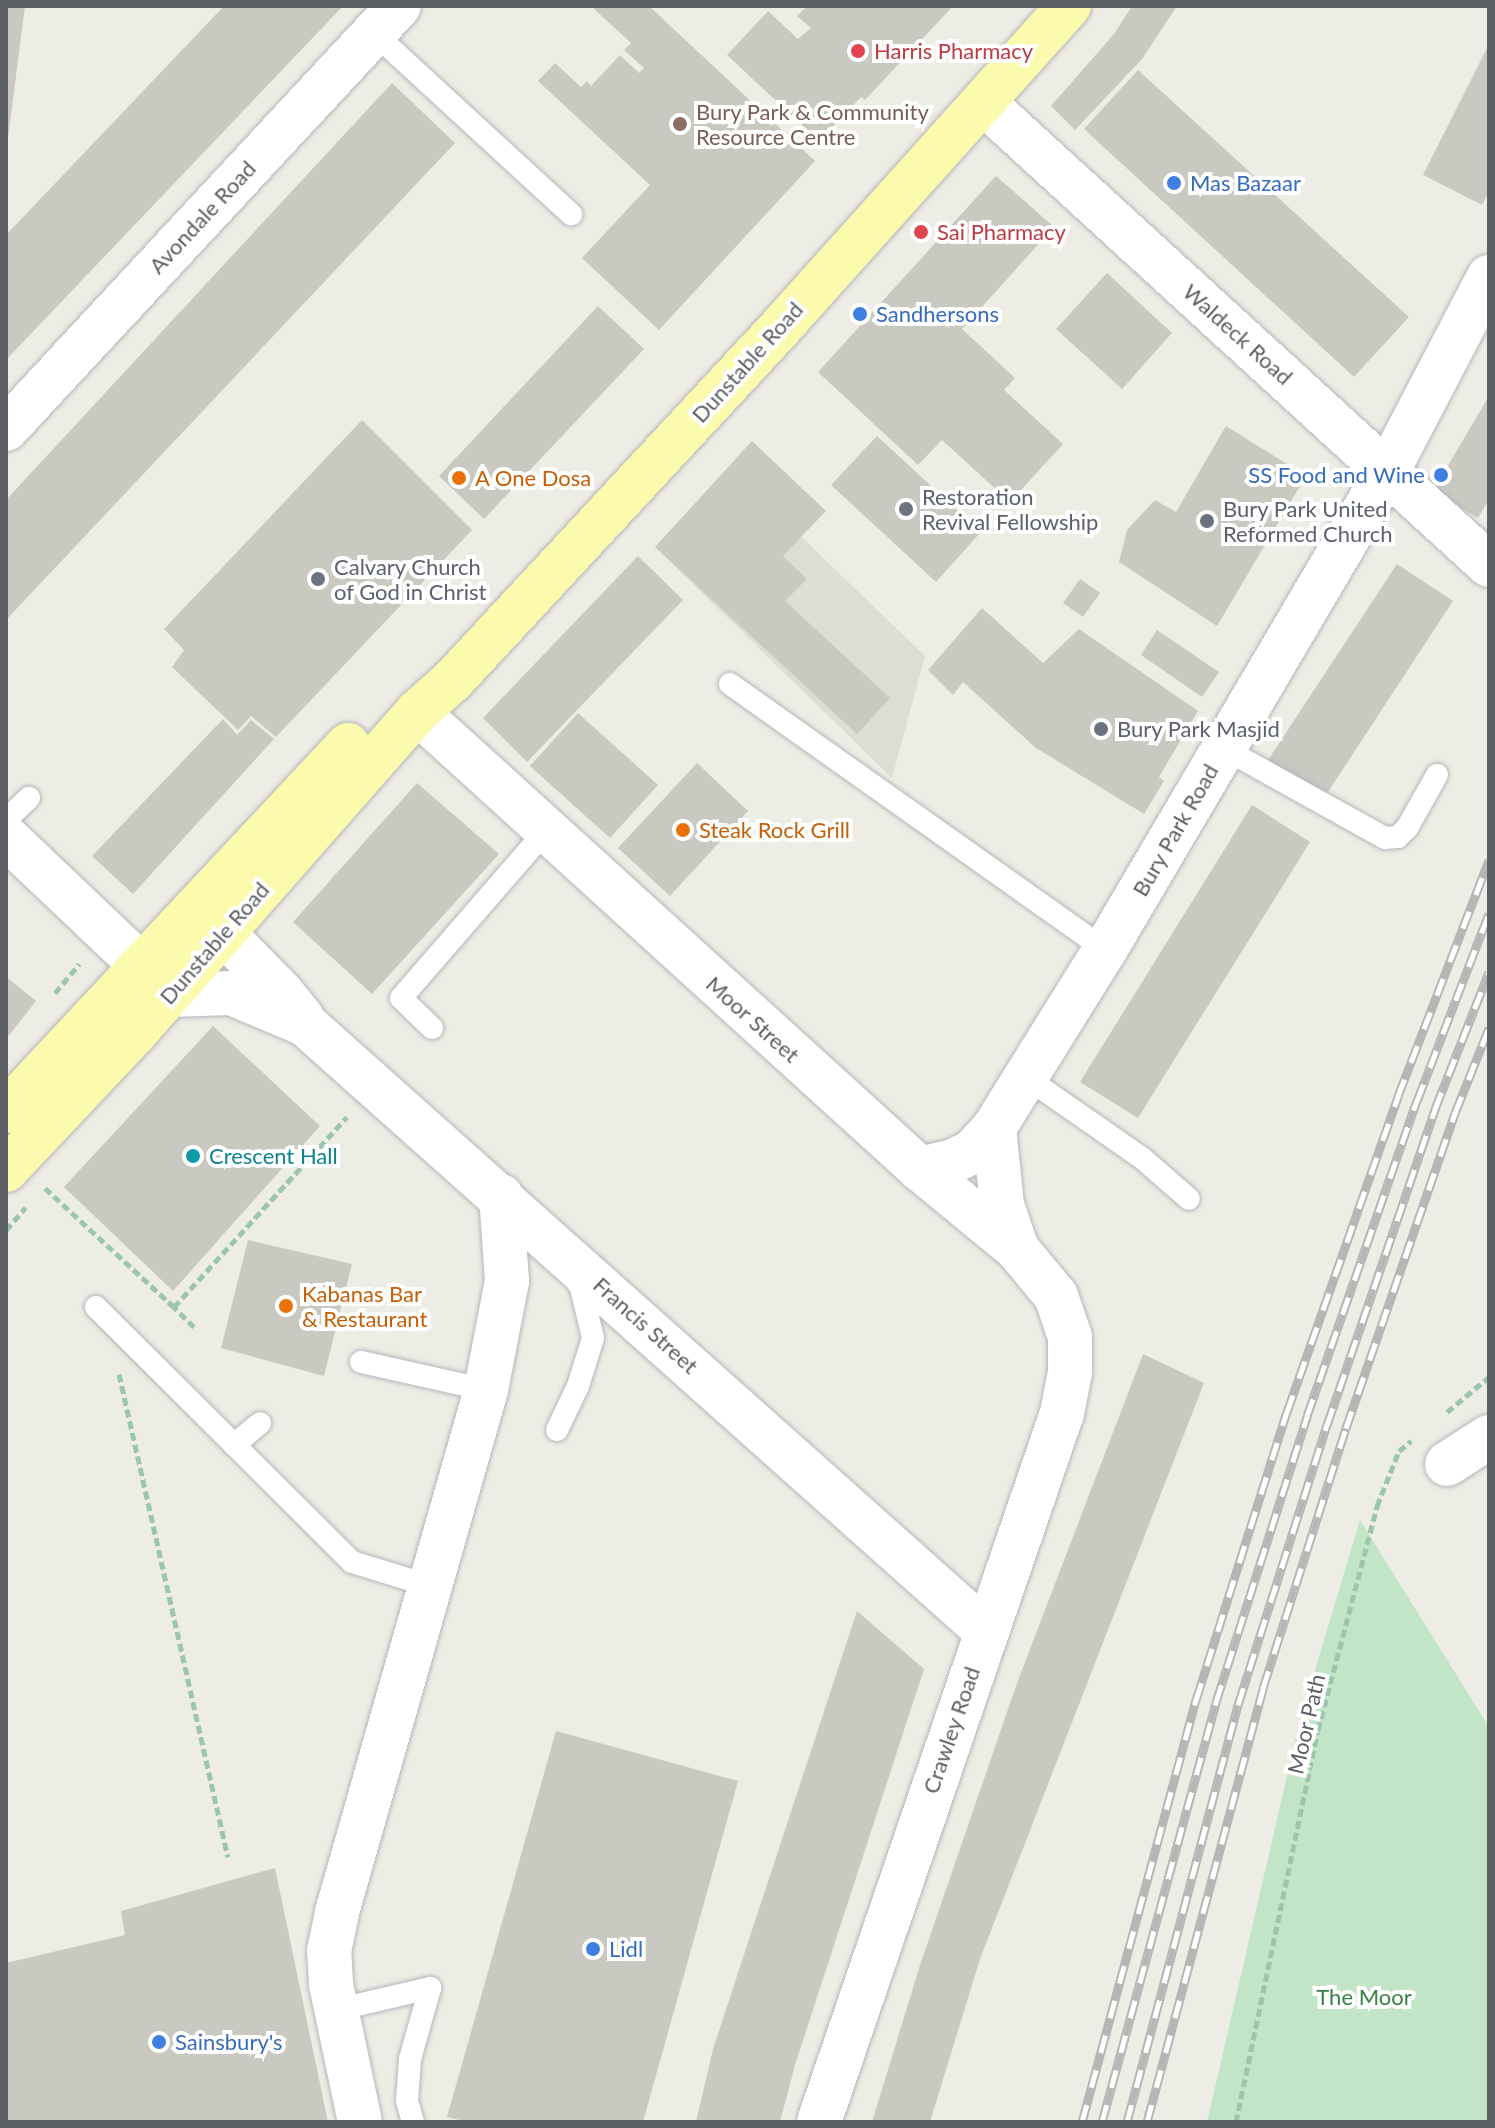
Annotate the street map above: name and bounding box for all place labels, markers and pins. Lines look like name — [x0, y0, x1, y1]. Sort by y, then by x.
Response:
place label: Harris Pharmacy — [874, 38, 1033, 64]
marker: Harris Pharmacy — [849, 42, 867, 60]
place label: Bury Park & Community Resource Centre — [696, 98, 929, 150]
marker: Bury Park & Community Resource Centre — [671, 115, 689, 133]
place label: Mas Bazaar — [1190, 170, 1301, 196]
marker: Mas Bazaar — [1165, 174, 1183, 192]
place label: Sai Pharmacy — [937, 219, 1066, 245]
marker: Sai Pharmacy — [912, 223, 930, 241]
place label: Sandhersons — [876, 301, 999, 327]
marker: Sandhersons — [851, 305, 869, 323]
place label: SS Food and Wine — [1248, 462, 1425, 488]
place label: A One Dosa — [475, 465, 592, 491]
marker: SS Food and Wine — [1432, 466, 1450, 484]
marker: A One Dosa — [450, 469, 468, 487]
place label: Restoration Revival Fellowship — [922, 483, 1098, 534]
place label: Bury Park United Reformed Church — [1223, 495, 1393, 546]
marker: Restoration Revival Fellowship — [897, 500, 915, 518]
marker: Bury Park United Reformed Church — [1198, 512, 1216, 530]
place label: Calvary Church of God in Christ — [334, 553, 487, 604]
marker: Calvary Church of God in Christ — [309, 570, 327, 588]
place label: Bury Park Masjid — [1117, 716, 1280, 742]
marker: Bury Park Masjid — [1092, 720, 1110, 738]
place label: Steak Rock Grill — [699, 817, 850, 843]
marker: Steak Rock Grill — [674, 821, 692, 839]
place label: Crescent Hall — [209, 1143, 338, 1169]
marker: Crescent Hall — [184, 1147, 202, 1165]
place label: Kabanas Bar & Restaurant — [302, 1280, 427, 1332]
marker: Kabanas Bar & Restaurant — [277, 1297, 295, 1315]
place label: Lidl — [609, 1936, 643, 1962]
marker: Lidl — [584, 1940, 602, 1958]
place label: Sainsbury's — [175, 2029, 283, 2055]
marker: Sainsbury's — [150, 2033, 168, 2051]

